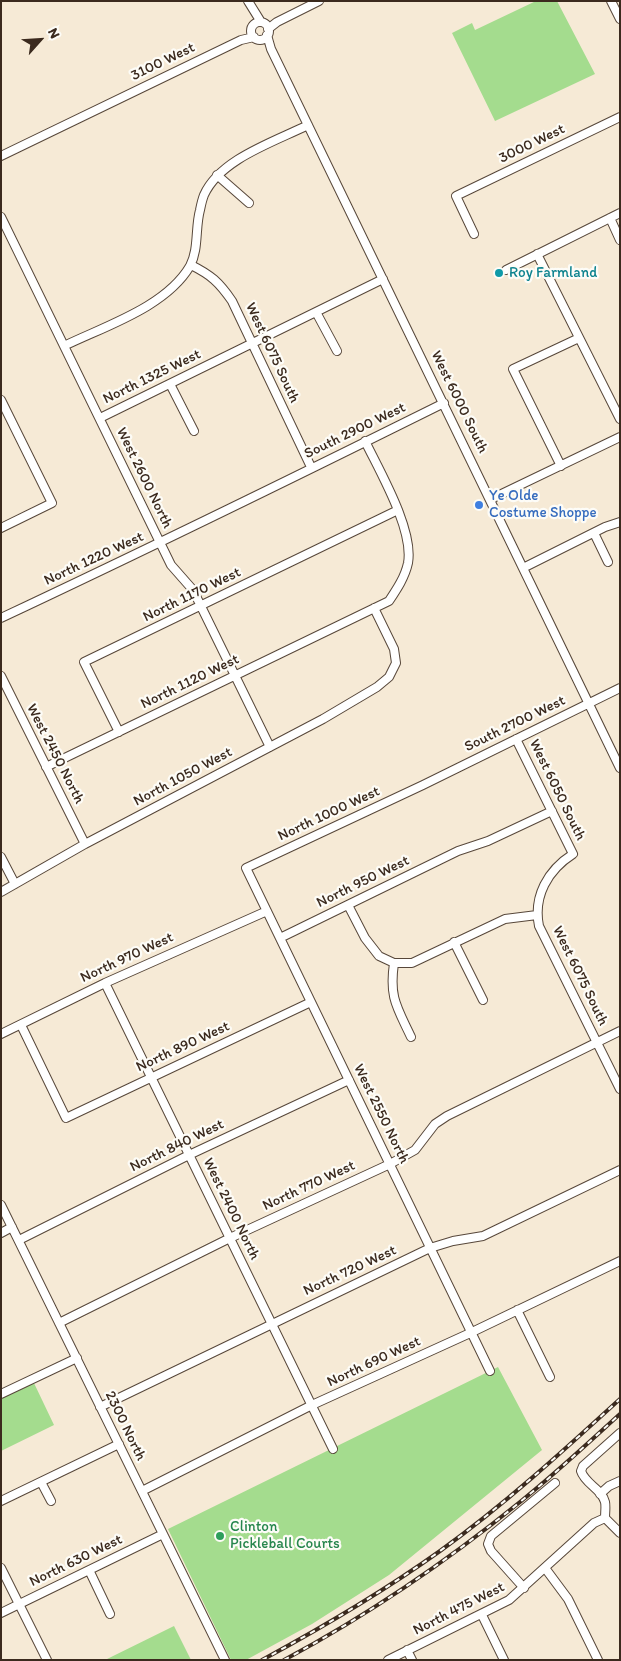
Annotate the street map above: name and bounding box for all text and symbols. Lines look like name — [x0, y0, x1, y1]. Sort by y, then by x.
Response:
north arrow — [15, 15, 65, 65]
text: N — [44, 25, 64, 41]
street label: 3100 West — [128, 39, 198, 85]
street label: 3000 West — [496, 120, 568, 168]
place label: Roy Farmland — [509, 264, 597, 282]
marker: Roy Farmland — [493, 267, 505, 279]
street label: West 6075 South — [241, 300, 303, 406]
street label: North 1325 West — [100, 346, 204, 408]
street label: West 6000 South — [426, 348, 492, 456]
street label: South 2900 West — [301, 399, 409, 463]
street label: West 2600 North — [112, 425, 176, 531]
place label: Ye Olde Costume Shoppe — [489, 487, 597, 522]
marker: Ye Olde Costume Shoppe — [473, 499, 485, 511]
street label: North 1220 West — [41, 528, 147, 590]
street label: North 1170 West — [140, 564, 244, 626]
street label: North 1120 West — [138, 650, 242, 714]
street label: South 2700 West — [462, 692, 568, 756]
street label: West 2450 North — [22, 701, 88, 807]
street label: West 6050 South — [525, 736, 589, 844]
street label: North 1050 West — [131, 743, 235, 811]
street label: North 1000 West — [275, 782, 383, 846]
street label: North 950 West — [314, 852, 412, 912]
street label: West 6075 South — [548, 923, 612, 1029]
street label: North 970 West — [78, 929, 176, 987]
street label: North 890 West — [133, 1017, 233, 1077]
street label: West 2550 North — [349, 1061, 413, 1167]
street label: North 840 West — [127, 1115, 227, 1177]
street label: West 2400 North — [199, 1155, 263, 1263]
street label: North 770 West — [260, 1157, 358, 1215]
street label: North 720 West — [301, 1242, 399, 1300]
street label: North 690 West — [324, 1333, 424, 1391]
street label: 2300 North — [100, 1388, 150, 1464]
place label: Clinton Pickleball Courts — [230, 1518, 340, 1553]
marker: Clinton Pickleball Courts — [214, 1530, 226, 1542]
street label: North 630 West — [27, 1531, 125, 1591]
street label: North 475 West — [410, 1578, 508, 1640]

